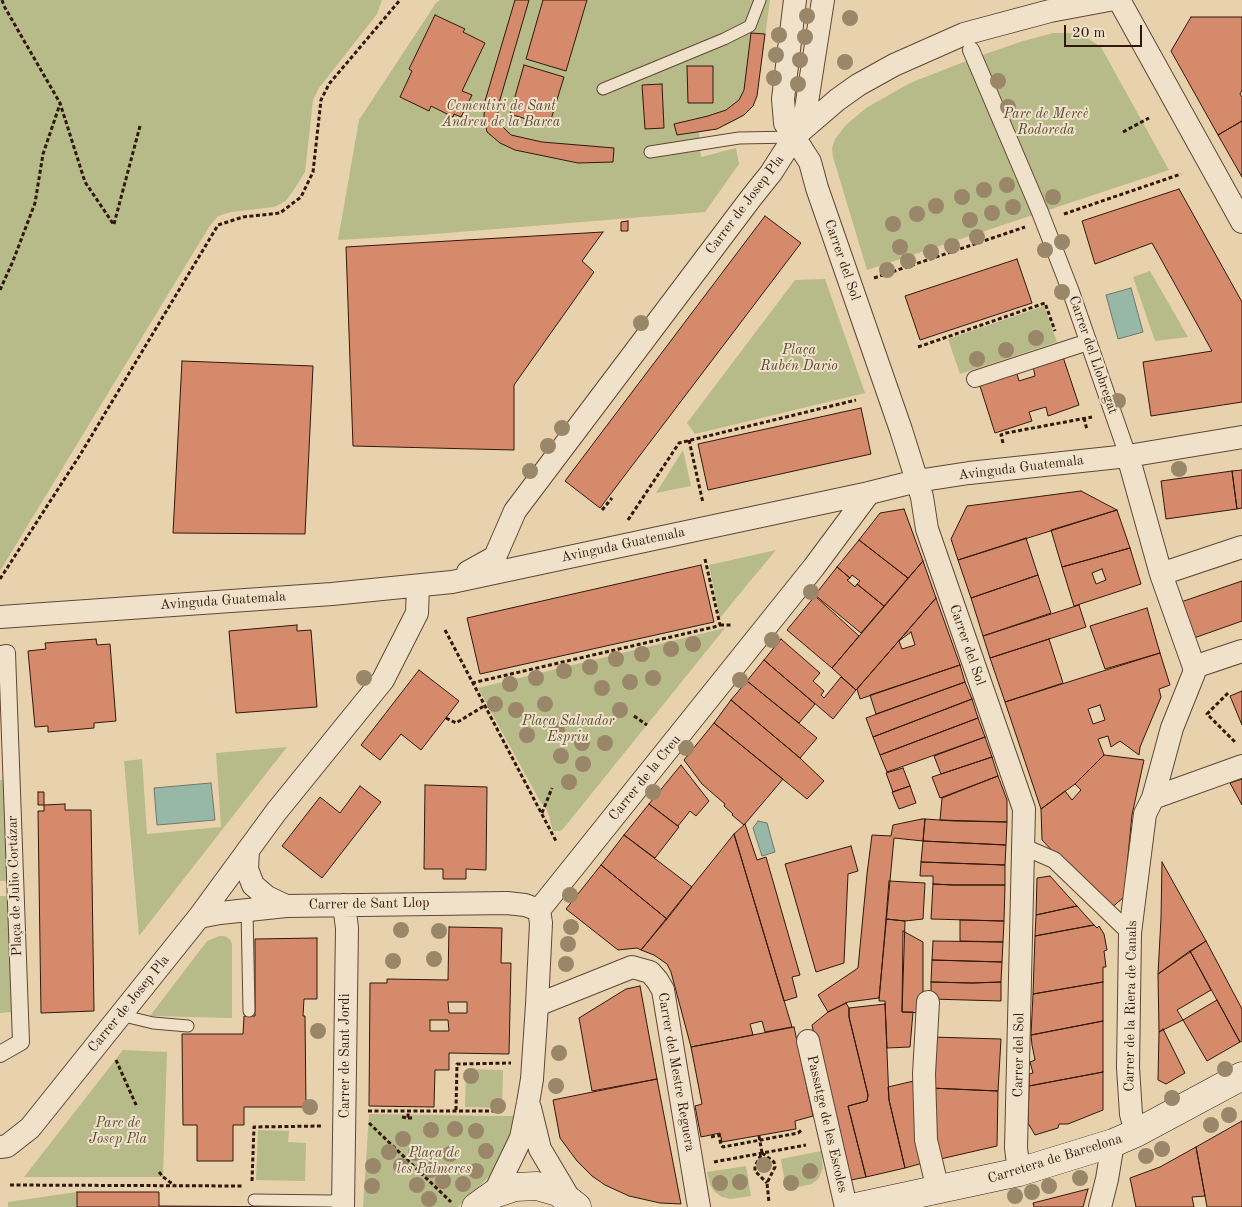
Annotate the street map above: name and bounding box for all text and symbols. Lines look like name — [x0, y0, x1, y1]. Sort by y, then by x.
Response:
scale bar — [1067, 15, 1144, 47]
text: 20 m — [1072, 26, 1106, 41]
park label: Cementiri de Sant Andreu de la Barca — [442, 98, 560, 130]
park label: Parc de Mercè Rodoreda — [1004, 106, 1088, 138]
street label: Carrer de Josep Pla — [702, 152, 788, 258]
street label: Carrer del Sol — [820, 217, 864, 303]
street label: Carrer del Llobregat — [1065, 294, 1121, 416]
park label: Plaça Rubén Dario — [760, 342, 838, 374]
street label: Avinguda Guatemala — [957, 452, 1085, 484]
street label: Avinguda Guatemala — [559, 524, 687, 566]
street label: Avinguda Guatemala — [159, 588, 287, 614]
street label: Carrer del Sol — [945, 602, 989, 688]
park label: Plaça Salvador Espriu — [522, 713, 614, 746]
street label: Carrer de la Creu — [605, 732, 685, 824]
street label: Plaça de Julio Cortázar — [4, 815, 26, 957]
street label: Carrer de Sant Llop — [308, 895, 430, 913]
street label: Carrer de la Riera de Canals — [1121, 920, 1141, 1092]
street label: Carrer de Josep Pla — [85, 952, 173, 1056]
street label: Carrer del Mestre Reguera — [654, 991, 698, 1153]
street label: Carrer de Sant Jordi — [337, 994, 353, 1118]
street label: Carrer del Sol — [1010, 1012, 1028, 1098]
street label: Passatge de les Escoles — [803, 1054, 851, 1194]
park label: Parc de Josep Pla — [89, 1115, 147, 1148]
street label: Carretera de Barcelona — [986, 1131, 1124, 1187]
park label: Plaça de les Palmeres — [397, 1145, 471, 1178]

